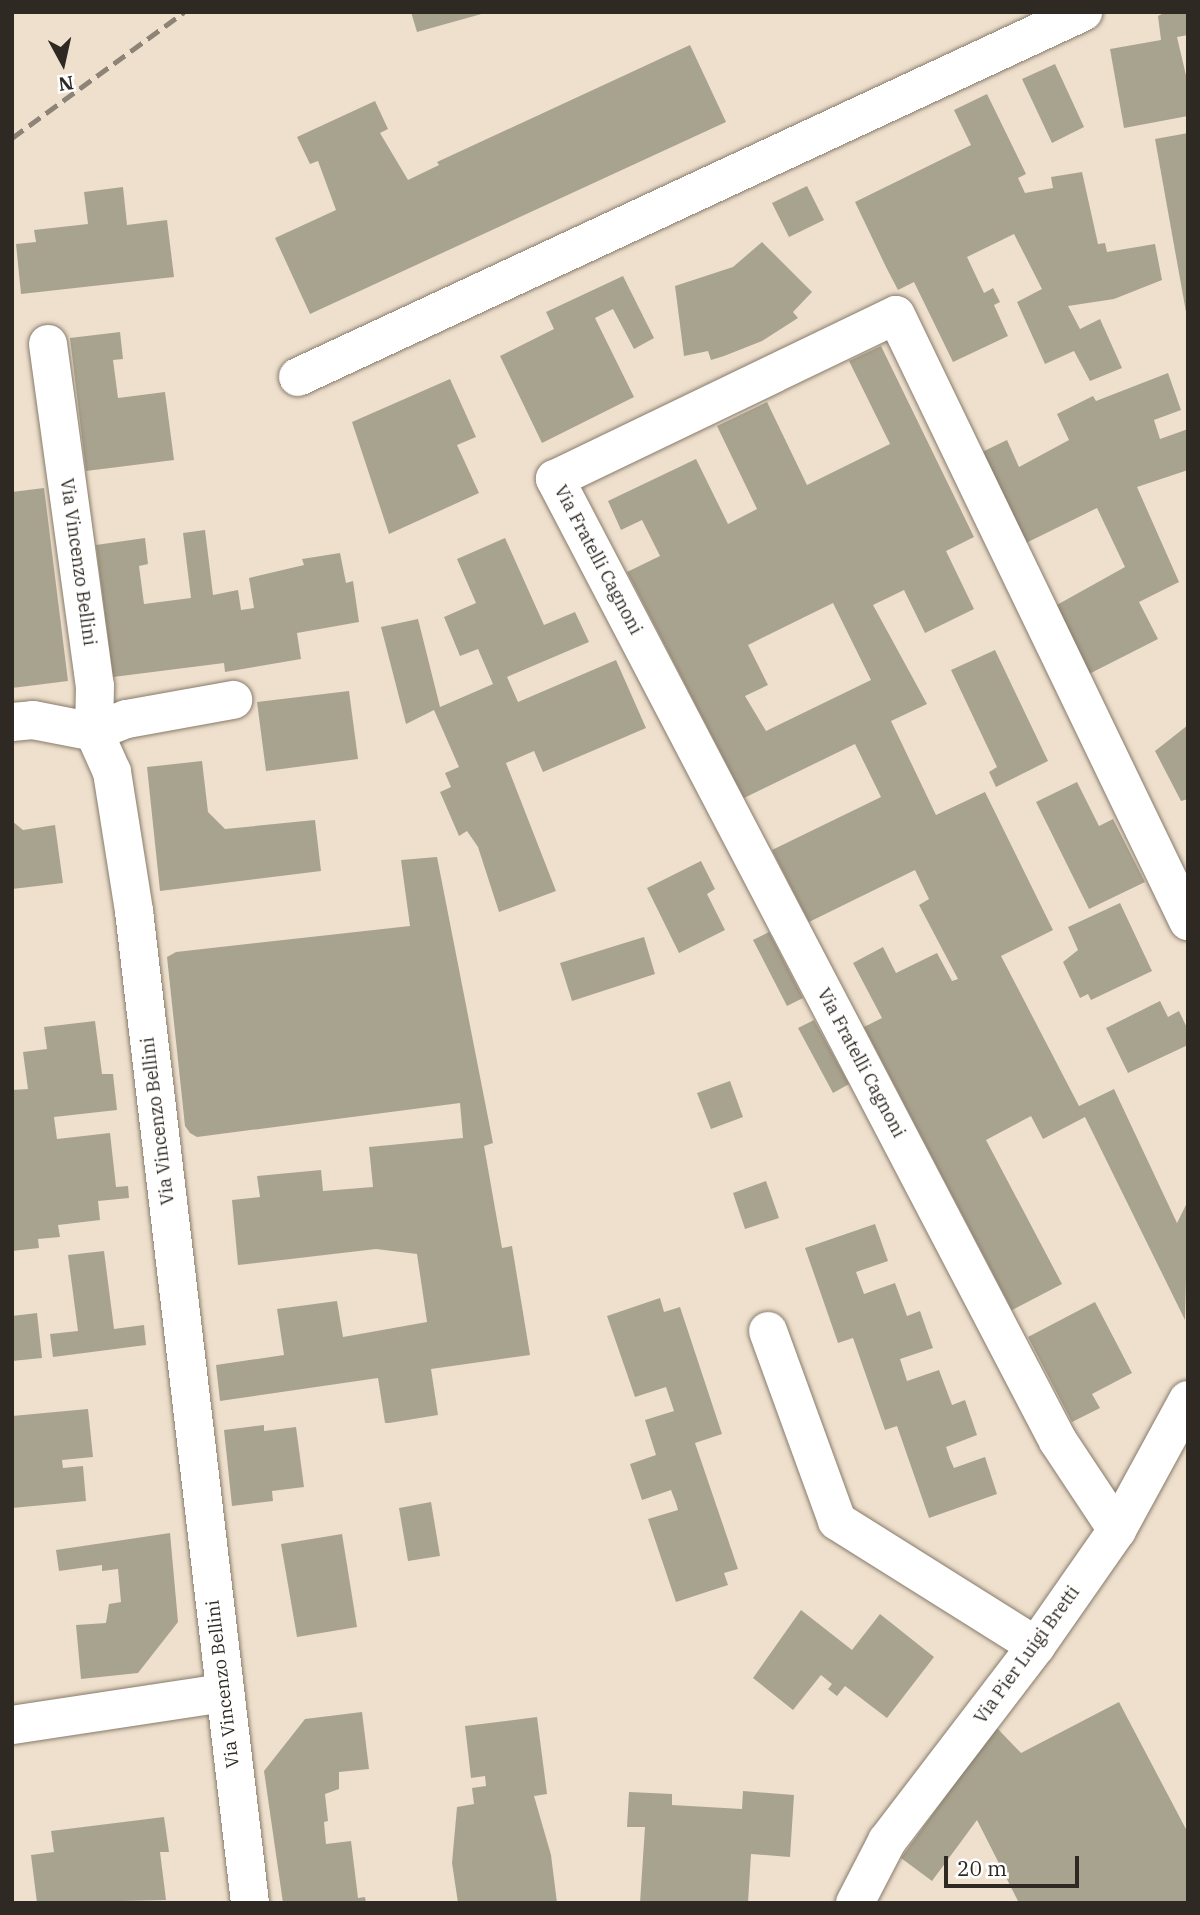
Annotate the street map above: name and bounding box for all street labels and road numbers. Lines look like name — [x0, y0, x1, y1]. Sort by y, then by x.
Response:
street label: Via Vincenzo Bellini — [56, 477, 100, 647]
street label: Via Fratelli Cagnoni — [549, 482, 647, 638]
street label: Via Fratelli Cagnoni — [812, 985, 910, 1141]
street label: Via Vincenzo Bellini — [137, 1036, 179, 1206]
street label: Via Pier Luigi Bretti — [970, 1582, 1084, 1728]
street label: Via Vincenzo Bellini — [202, 1599, 244, 1769]

